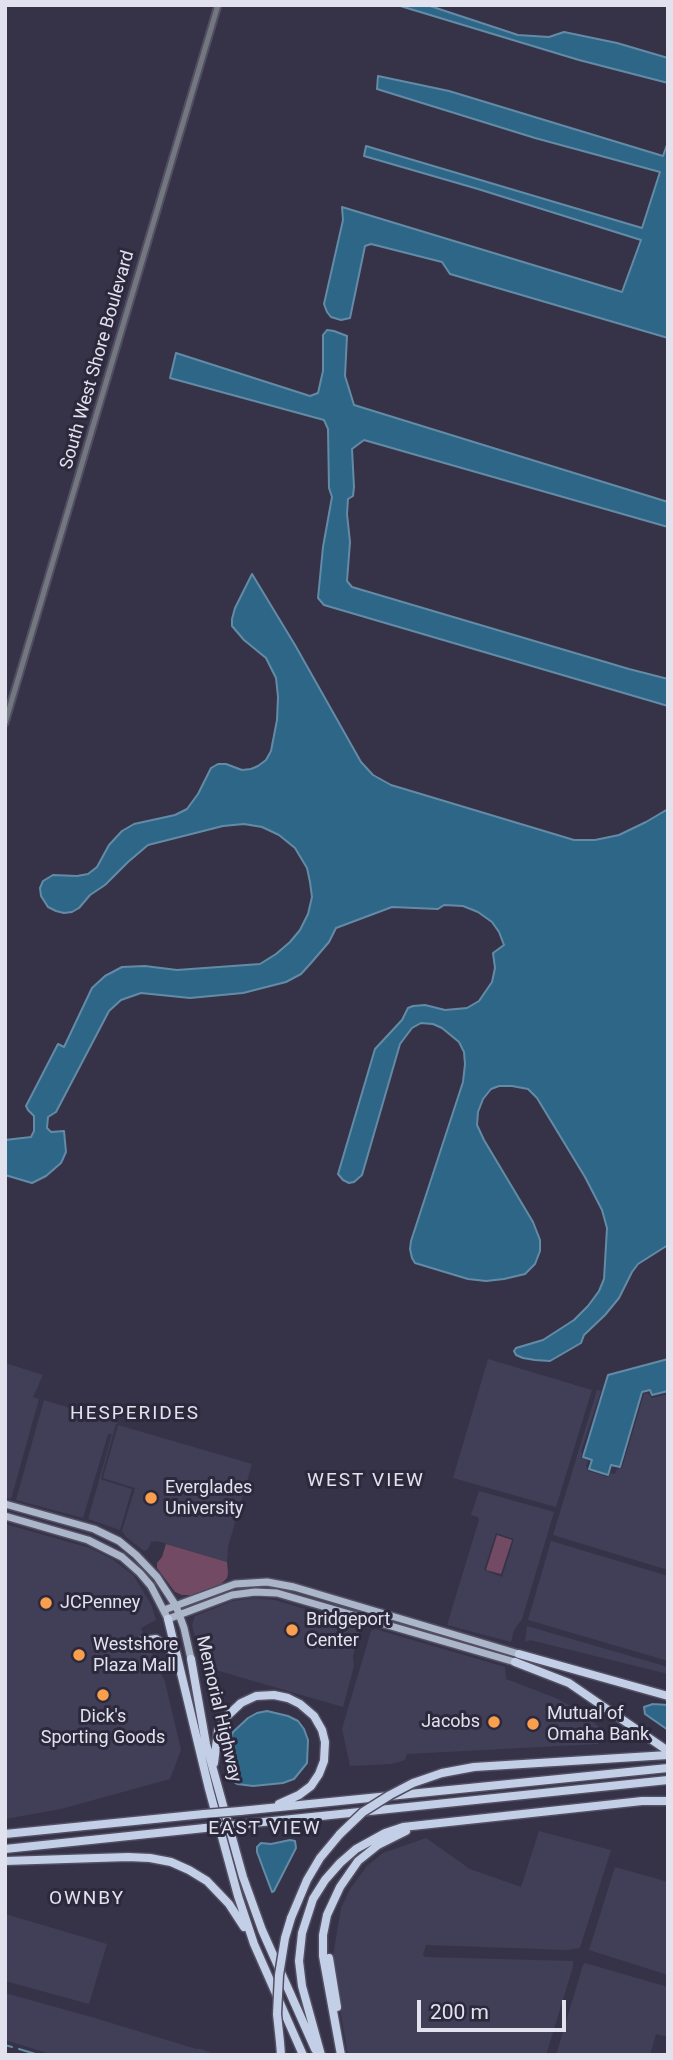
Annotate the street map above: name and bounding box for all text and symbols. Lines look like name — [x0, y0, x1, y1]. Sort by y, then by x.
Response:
street label: South West Shore Boulevard — [56, 248, 140, 472]
district label: HESPERIDES — [71, 1403, 199, 1425]
district label: WEST VIEW — [308, 1470, 424, 1492]
place label: Everglades University — [165, 1477, 252, 1520]
marker: Everglades University — [143, 1490, 159, 1506]
place label: JCPenney — [60, 1592, 140, 1614]
marker: JCPenney — [38, 1595, 54, 1611]
place label: Bridgeport Center — [306, 1609, 390, 1652]
marker: Bridgeport Center — [284, 1622, 300, 1638]
place label: Westshore Plaza Mall — [93, 1634, 178, 1676]
street label: Memorial Highway — [191, 1634, 245, 1784]
marker: Westshore Plaza Mall — [71, 1647, 87, 1663]
marker: Dick's Sporting Goods — [95, 1687, 111, 1703]
place label: Mutual of Omaha Bank — [547, 1703, 649, 1746]
place label: Dick's Sporting Goods — [41, 1706, 165, 1748]
place label: Jacobs — [421, 1711, 480, 1733]
marker: Jacobs — [486, 1714, 502, 1730]
marker: Mutual of Omaha Bank — [525, 1716, 541, 1732]
district label: EAST VIEW — [209, 1818, 321, 1840]
district label: OWNBY — [50, 1888, 124, 1910]
scale bar — [421, 1986, 570, 2030]
text: 200 m — [430, 2000, 489, 2024]

